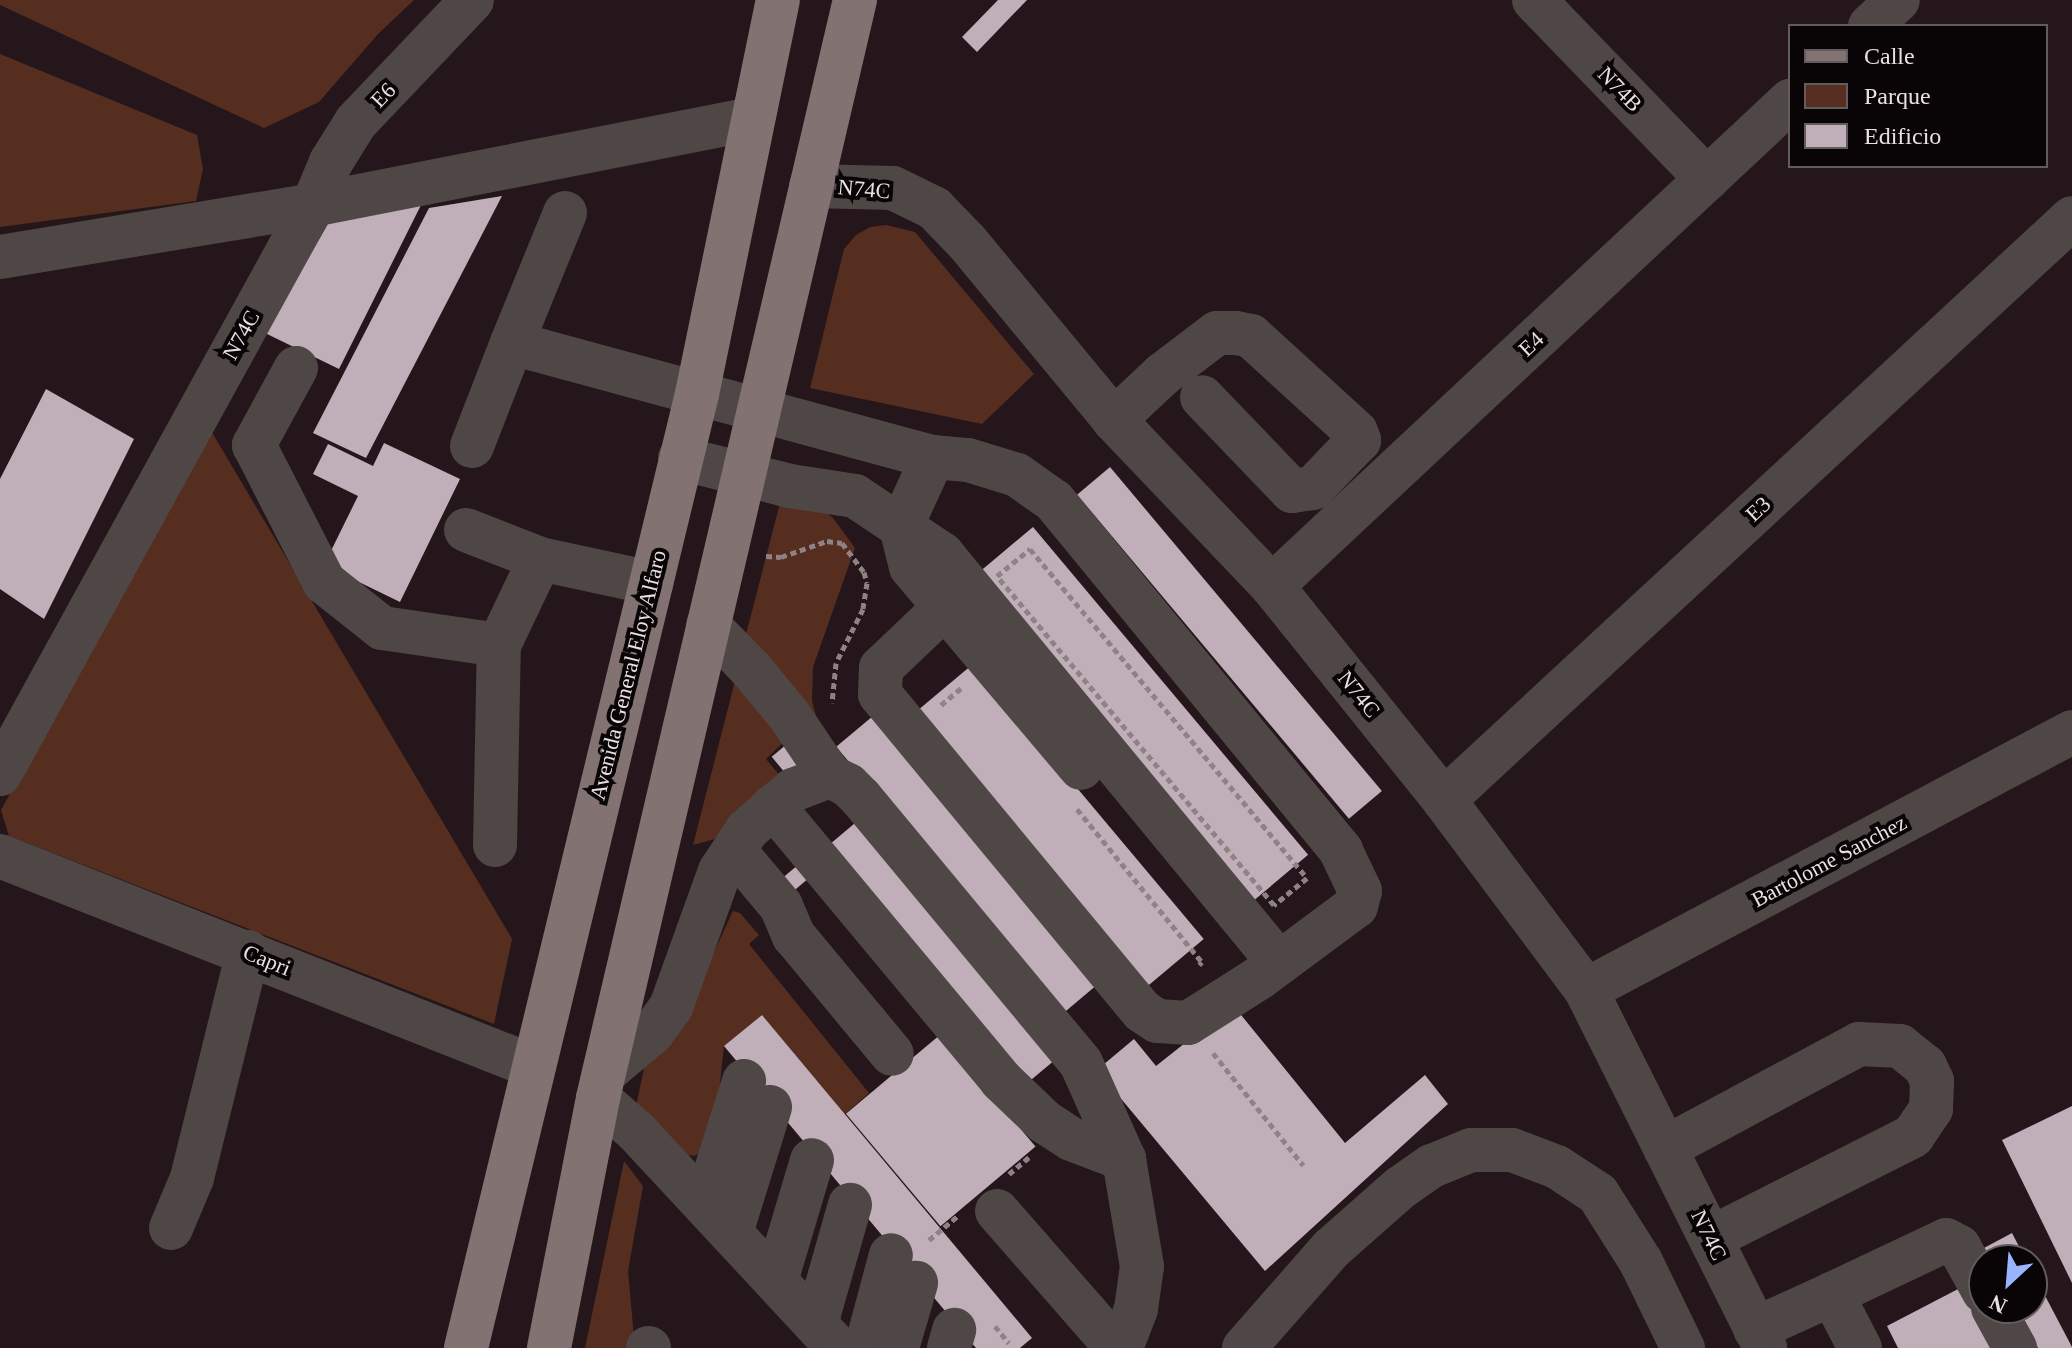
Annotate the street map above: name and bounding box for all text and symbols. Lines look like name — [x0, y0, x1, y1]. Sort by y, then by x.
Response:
legend — [1788, 24, 2048, 168]
text: Calle — [1864, 43, 1915, 69]
street label: N74B — [1592, 61, 1648, 117]
street label: E6 — [365, 77, 401, 113]
text: Parque — [1864, 83, 1931, 109]
text: Edificio — [1864, 123, 1941, 149]
street label: N74C — [837, 174, 891, 204]
street label: N74C — [217, 306, 265, 364]
street label: E4 — [1513, 326, 1549, 362]
street label: E3 — [1740, 491, 1776, 527]
street label: Avenida General Eloy Alfaro — [584, 547, 672, 803]
street label: N74C — [1332, 665, 1386, 723]
street label: Bartolome Sanchez — [1747, 809, 1911, 913]
street label: Capri — [239, 939, 295, 981]
street label: N74C — [1686, 1206, 1732, 1264]
north arrow — [1968, 1244, 2048, 1324]
text: N — [1986, 1290, 2011, 1319]

